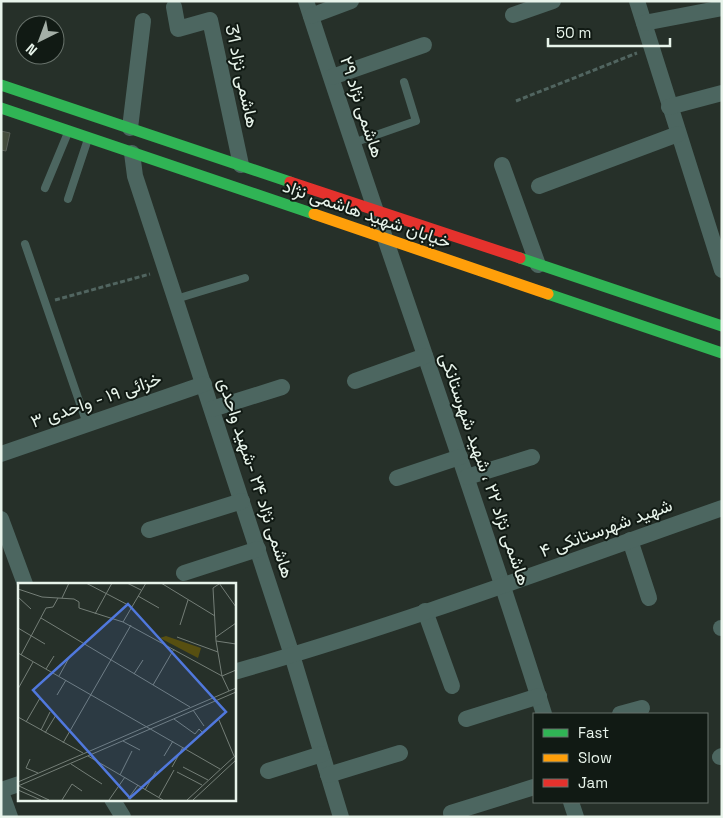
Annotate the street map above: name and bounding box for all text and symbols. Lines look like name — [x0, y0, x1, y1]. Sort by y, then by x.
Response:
north arrow — [15, 15, 65, 65]
scale bar — [548, 15, 670, 47]
street label: هاشمی نژاد 31 — [220, 22, 265, 130]
text: 50 m — [556, 23, 591, 42]
text: N — [22, 40, 41, 59]
street label: هاشمی نژاد ۲۹ — [335, 53, 390, 160]
street label: خیابان شهید هاشمی نژاد — [280, 174, 454, 253]
street label: هاشمی نژاد ۲۲ ، شهید شهرستانکی — [435, 350, 536, 588]
street label: خزائی ۱۹ - واحدی ۳ — [27, 366, 164, 433]
street label: هاشمی نژاد ۲۴ -شهید واحدی — [213, 375, 300, 581]
street label: شهید شهرستانکی ۴ — [536, 493, 675, 562]
inset map — [18, 583, 235, 800]
legend — [533, 713, 708, 803]
text: Fast — [578, 723, 609, 742]
text: Slow — [578, 748, 612, 767]
text: Jam — [578, 773, 608, 792]

